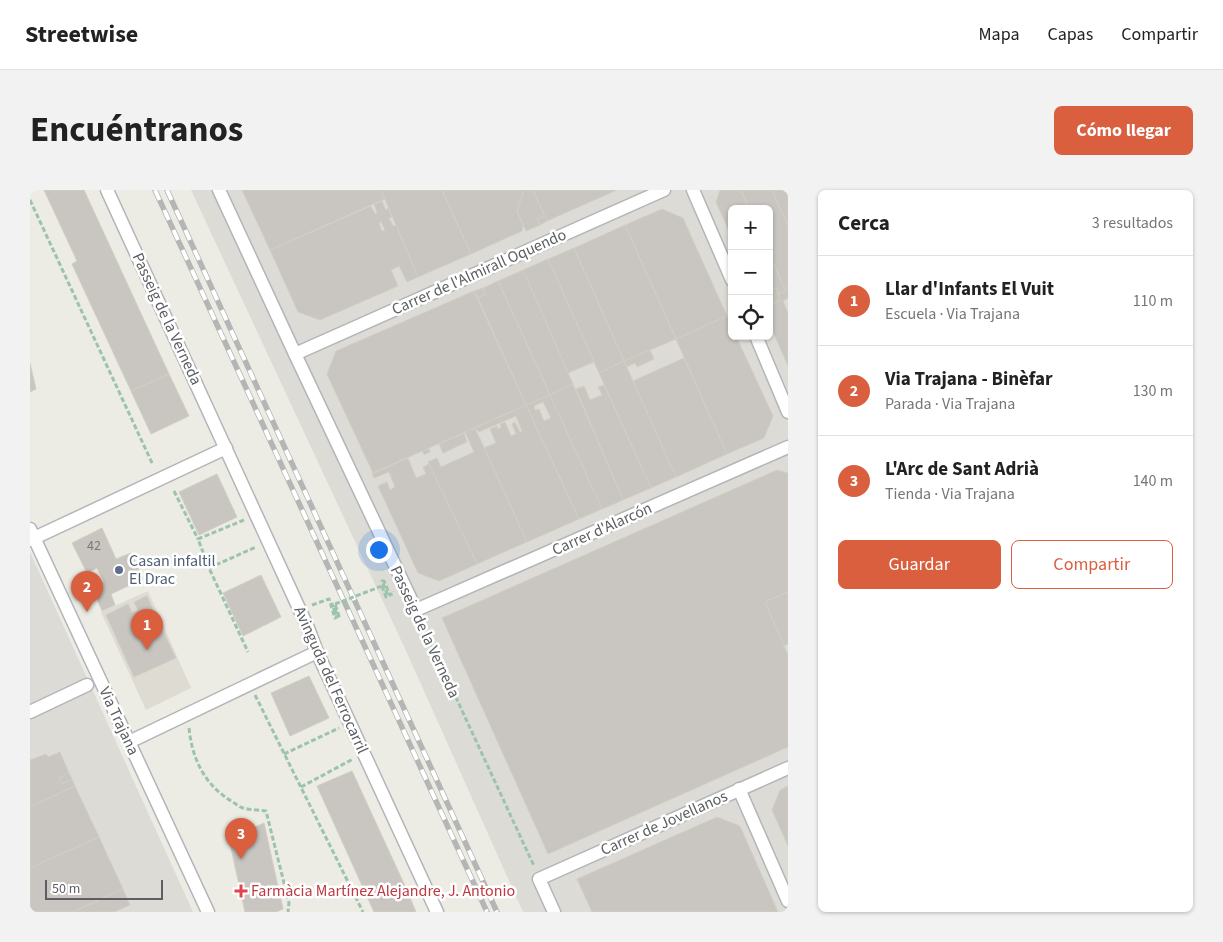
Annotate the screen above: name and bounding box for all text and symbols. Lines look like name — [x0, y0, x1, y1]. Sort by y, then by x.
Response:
text: Streetwise — [25, 17, 138, 52]
text: Mapa — [979, 22, 1020, 47]
text: Capas — [1048, 22, 1093, 47]
text: Compartir — [1121, 22, 1198, 47]
text: Encuéntranos — [30, 105, 243, 155]
button: Cómo llegar — [1054, 106, 1193, 155]
map controls — [728, 205, 773, 340]
button: + — [728, 205, 773, 250]
text: Cerca — [838, 208, 890, 238]
text: 3 resultados — [1092, 212, 1173, 234]
street label: Carrer de l'Almirall Oquendo — [388, 224, 570, 320]
street label: Passeig de la Verneda — [127, 249, 207, 389]
button: − — [728, 250, 773, 295]
text: Llar d'Infants El Vuit — [885, 276, 1054, 303]
text: 1 — [850, 290, 858, 312]
text: 110 m — [1133, 290, 1173, 312]
button: locate — [728, 295, 773, 340]
text: Escuela · Via Trajana — [885, 303, 1020, 325]
text: Via Trajana - Binèfar — [885, 366, 1053, 393]
text: 2 — [850, 380, 858, 402]
text: 130 m — [1133, 380, 1173, 402]
text: Parada · Via Trajana — [885, 393, 1015, 415]
text: L'Arc de Sant Adrià — [885, 456, 1039, 483]
text: 3 — [850, 470, 858, 492]
text: 140 m — [1133, 470, 1173, 492]
text: Tienda · Via Trajana — [885, 483, 1015, 505]
street label: Carrer d'Alarcón — [548, 497, 656, 561]
house number: 42 — [87, 536, 101, 556]
your location — [366, 537, 392, 563]
button: Guardar — [838, 540, 1001, 589]
button: Compartir — [1011, 540, 1173, 589]
place label: Casan infaltil El Drac — [129, 550, 216, 590]
street label: Passeig de la Verneda — [385, 562, 465, 702]
marker: Casan infaltil El Drac — [113, 564, 125, 576]
pin: 2 — [71, 571, 103, 612]
street label: Avinguda del Ferrocarril — [289, 603, 373, 757]
pin: 1 — [131, 609, 163, 650]
street label: Via Trajana — [94, 683, 144, 759]
street label: Carrer de Jovellanos — [597, 785, 731, 861]
pin: 3 — [225, 818, 257, 859]
scale bar — [45, 877, 162, 900]
text: 50 m — [52, 879, 80, 899]
place label: Farmàcia Martínez Alejandre, J. Antonio — [251, 880, 515, 902]
marker: Farmàcia Martínez Alejandre, J. Antonio — [235, 885, 247, 897]

